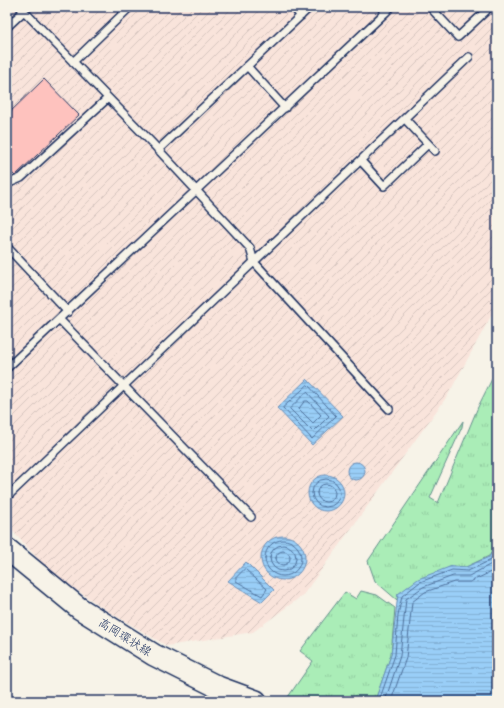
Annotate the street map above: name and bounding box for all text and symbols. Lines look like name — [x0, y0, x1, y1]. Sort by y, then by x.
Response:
street label: 高岡環状線 — [95, 614, 155, 661]

